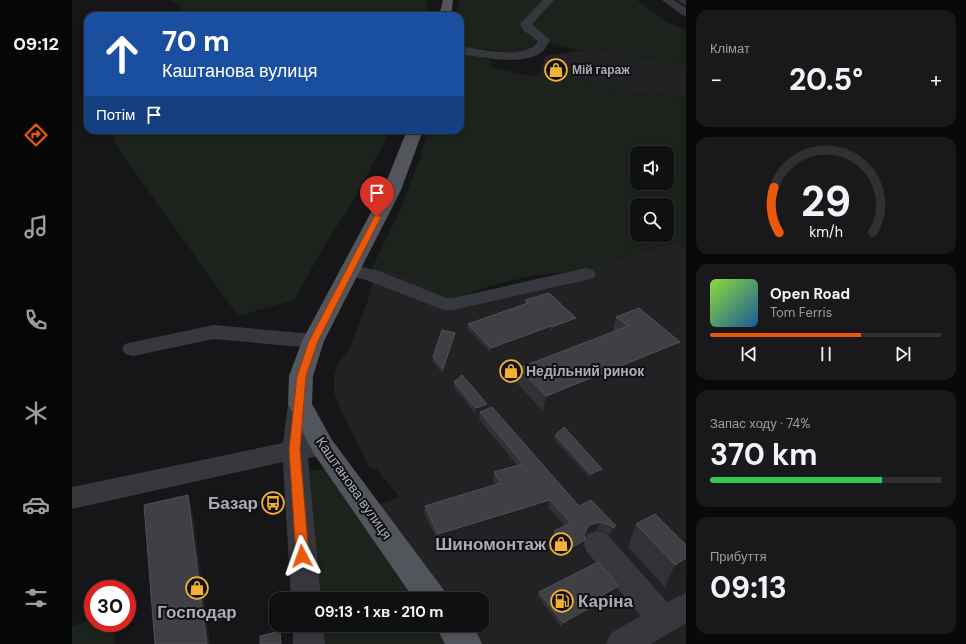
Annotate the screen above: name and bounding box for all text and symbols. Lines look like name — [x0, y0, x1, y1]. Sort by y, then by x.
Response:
text: 70 m — [162, 23, 230, 60]
icon: ahead — [96, 28, 148, 80]
text: 09:12 — [13, 32, 59, 56]
text: Клімат — [710, 40, 750, 57]
shop icon: Мій гараж — [543, 57, 569, 83]
text: Каштанова вулиця — [162, 59, 318, 83]
text: 20.5° — [789, 60, 863, 99]
place label: Мій гараж — [572, 62, 630, 78]
text: − — [710, 65, 722, 94]
text: + — [930, 65, 942, 94]
icon: arrive — [143, 104, 165, 126]
text: Потім — [96, 105, 135, 125]
icon: directions — [22, 121, 50, 149]
map controls — [630, 146, 674, 242]
button: sound — [630, 146, 674, 190]
text: 29 — [801, 175, 851, 229]
pin — [360, 176, 394, 217]
icon: arrive — [366, 182, 388, 204]
button: search — [630, 198, 674, 242]
icon: music — [22, 213, 50, 241]
text: km/h — [809, 223, 843, 241]
text: Open Road — [770, 284, 850, 304]
text: Tom Ferris — [770, 304, 832, 321]
icon: phone — [22, 306, 50, 334]
icon: previous — [738, 343, 760, 365]
icon: pause — [815, 343, 837, 365]
icon: next — [892, 343, 914, 365]
shop icon: Недільний ринок — [498, 358, 524, 384]
place label: Недільний ринок — [526, 362, 645, 380]
icon: climate — [22, 399, 50, 427]
text: Запас ходу · 74% — [710, 415, 810, 432]
street label: Каштанова вулиця — [312, 433, 396, 543]
text: 370 km — [710, 435, 818, 474]
bus stop icon: Базар — [260, 490, 286, 516]
icon: car — [22, 491, 50, 519]
place label: Базар — [208, 492, 258, 514]
shop icon: Шиномонтаж — [548, 531, 574, 557]
place label: Шиномонтаж — [435, 533, 547, 555]
position arrow — [281, 535, 323, 577]
text: Прибуття — [710, 548, 766, 565]
text: 09:13 — [710, 568, 787, 607]
shop icon: Господар — [184, 575, 210, 601]
speed limit sign: 30 — [84, 580, 136, 632]
icon: filters — [22, 584, 50, 612]
fuel station icon: Каріна — [549, 588, 575, 614]
place label: Каріна — [578, 590, 633, 612]
place label: Господар — [157, 601, 237, 623]
text: 09:13 · 1 хв · 210 m — [315, 602, 443, 622]

